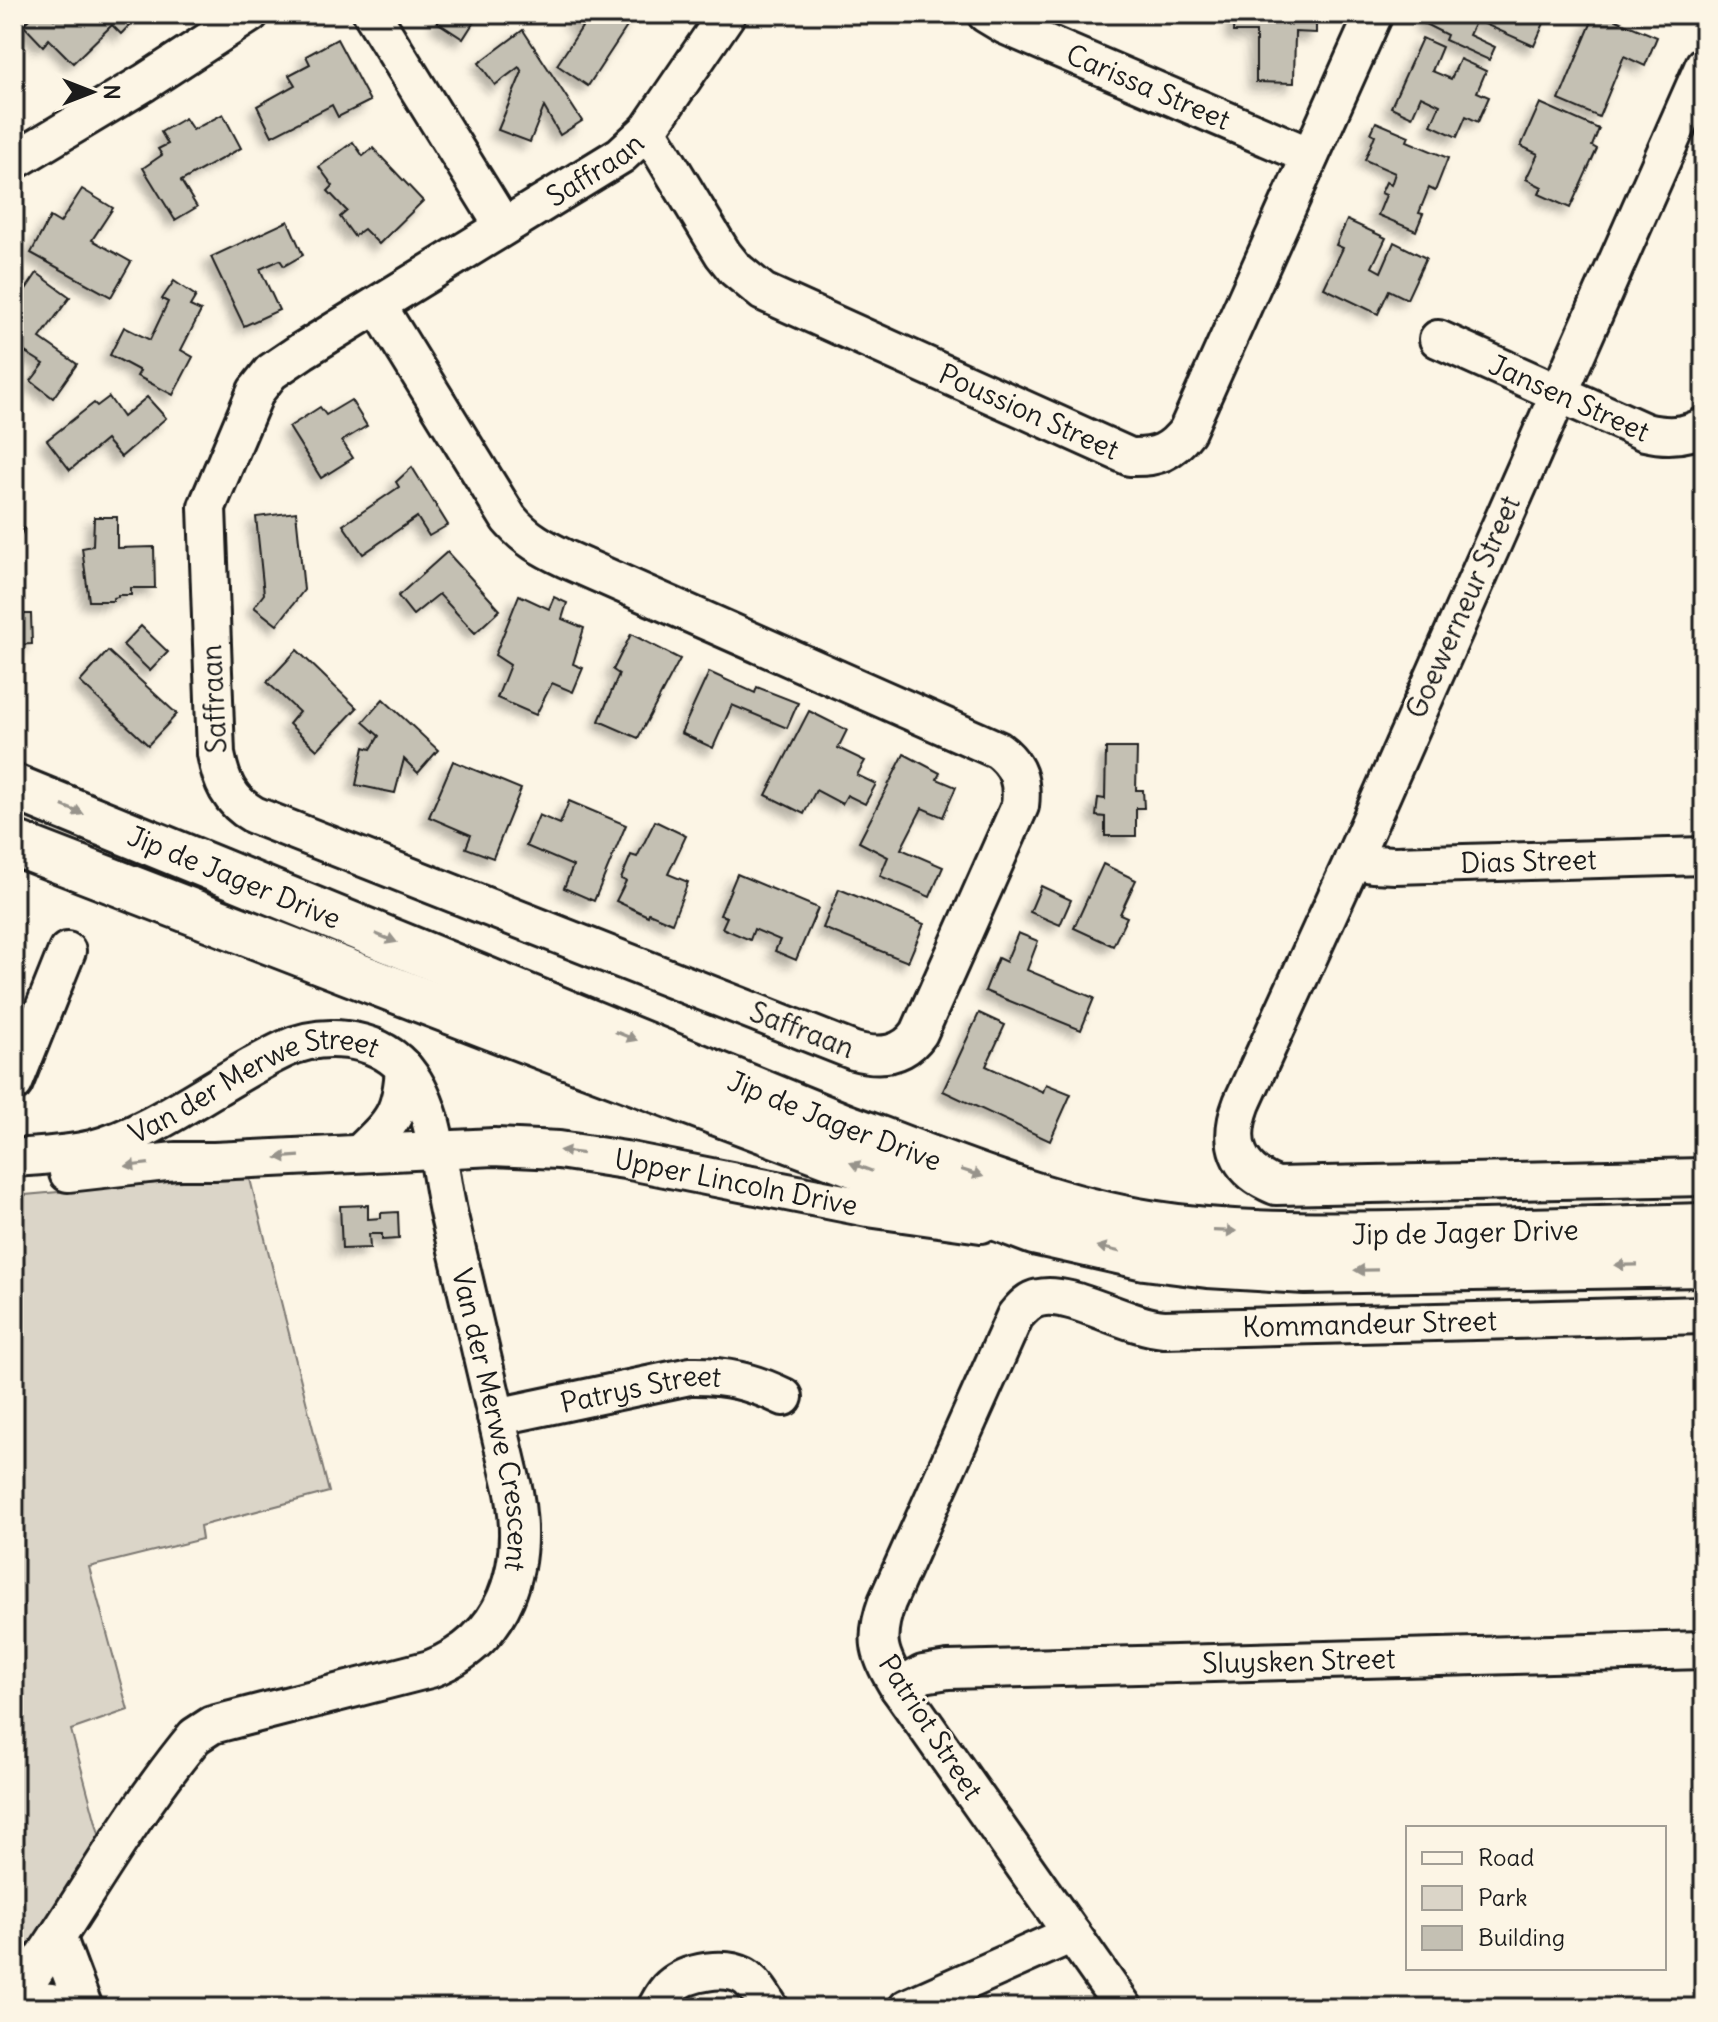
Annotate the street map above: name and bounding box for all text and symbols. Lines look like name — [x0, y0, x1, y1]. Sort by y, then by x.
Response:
street label: Carissa Street — [1061, 36, 1236, 138]
north arrow — [52, 52, 132, 132]
text: N — [98, 84, 126, 100]
street label: Saffraan — [540, 125, 651, 215]
street label: Jansen Street — [1484, 346, 1655, 450]
street label: Poussion Street — [933, 355, 1125, 468]
street label: Goewerneur Street — [1398, 490, 1528, 724]
street label: Saffraan — [193, 644, 235, 754]
one-way arrow — [61, 804, 85, 817]
street label: Jip de Jager Drive — [123, 817, 346, 937]
street label: Dias Street — [1460, 841, 1597, 881]
one-way arrow — [374, 931, 398, 944]
street label: Saffraan — [745, 994, 859, 1066]
street label: Van der Merwe Street — [123, 1021, 385, 1151]
one-way arrow — [615, 1030, 638, 1043]
street label: Jip de Jager Drive — [722, 1062, 947, 1179]
street label: Upper Lincoln Drive — [612, 1141, 861, 1224]
one-way arrow — [558, 1145, 583, 1158]
one-way arrow — [275, 1151, 300, 1164]
one-way arrow — [124, 1159, 149, 1172]
one-way arrow — [849, 1160, 873, 1173]
one-way arrow — [961, 1168, 985, 1180]
street label: Jip de Jager Drive — [1352, 1212, 1579, 1252]
one-way arrow — [1213, 1224, 1238, 1237]
one-way arrow — [1095, 1242, 1120, 1254]
one-way arrow — [1613, 1259, 1638, 1272]
one-way arrow — [1353, 1264, 1378, 1276]
street label: Van der Merwe Crescent — [444, 1265, 536, 1574]
street label: Kommandeur Street — [1242, 1302, 1497, 1345]
street label: Patrys Street — [557, 1357, 723, 1421]
street label: Sluysken Street — [1202, 1640, 1396, 1681]
street label: Patriot Street — [871, 1648, 991, 1806]
legend — [1406, 1826, 1666, 1970]
text: Road — [1478, 1842, 1534, 1872]
text: Park — [1478, 1882, 1528, 1912]
text: Building — [1478, 1922, 1565, 1952]

